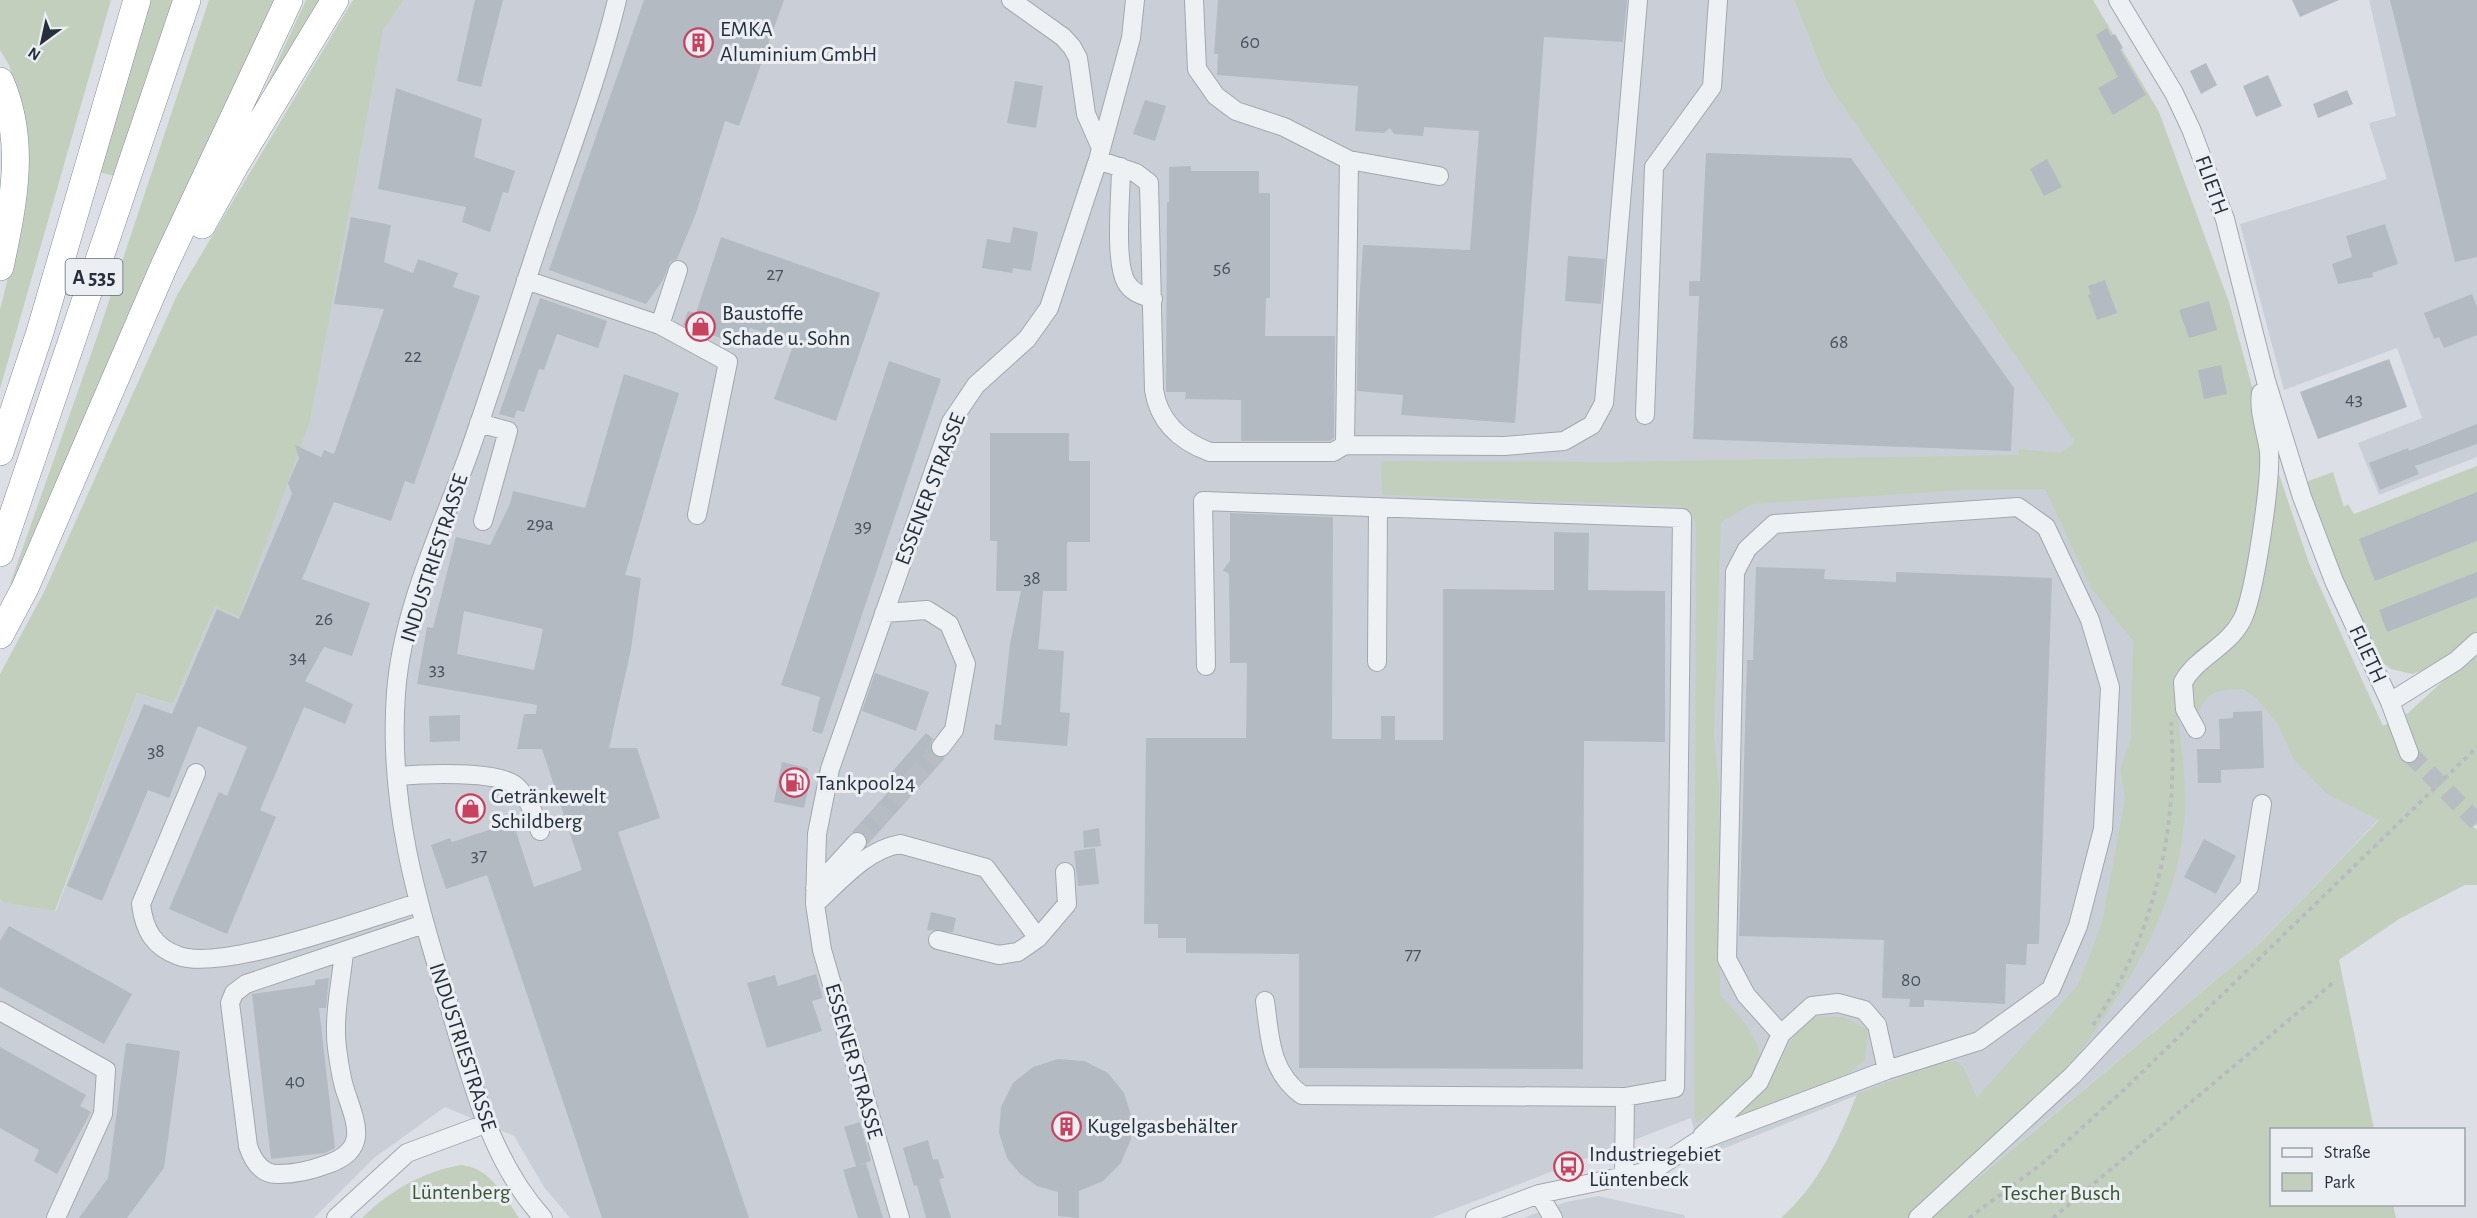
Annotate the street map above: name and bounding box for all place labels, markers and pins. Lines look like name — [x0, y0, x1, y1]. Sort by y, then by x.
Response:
place label: EMKA Aluminium GmbH — [720, 18, 877, 65]
building icon: EMKA Aluminium GmbH — [683, 26, 715, 58]
place label: Baustoffe Schade u. Sohn — [722, 302, 850, 349]
shop icon: Baustoffe Schade u. Sohn — [685, 310, 717, 342]
fuel station icon: Tankpool24 — [779, 767, 811, 799]
place label: Tankpool24 — [816, 772, 915, 794]
place label: Getränkewelt Schildberg — [491, 785, 606, 832]
shop icon: Getränkewelt Schildberg — [454, 793, 486, 825]
building icon: Kugelgasbehälter — [1050, 1110, 1082, 1142]
place label: Kugelgasbehälter — [1087, 1115, 1237, 1137]
place label: Industriegebiet Lüntenbeck — [1589, 1143, 1721, 1190]
bus stop icon: Industriegebiet Lüntenbeck — [1552, 1151, 1584, 1183]

